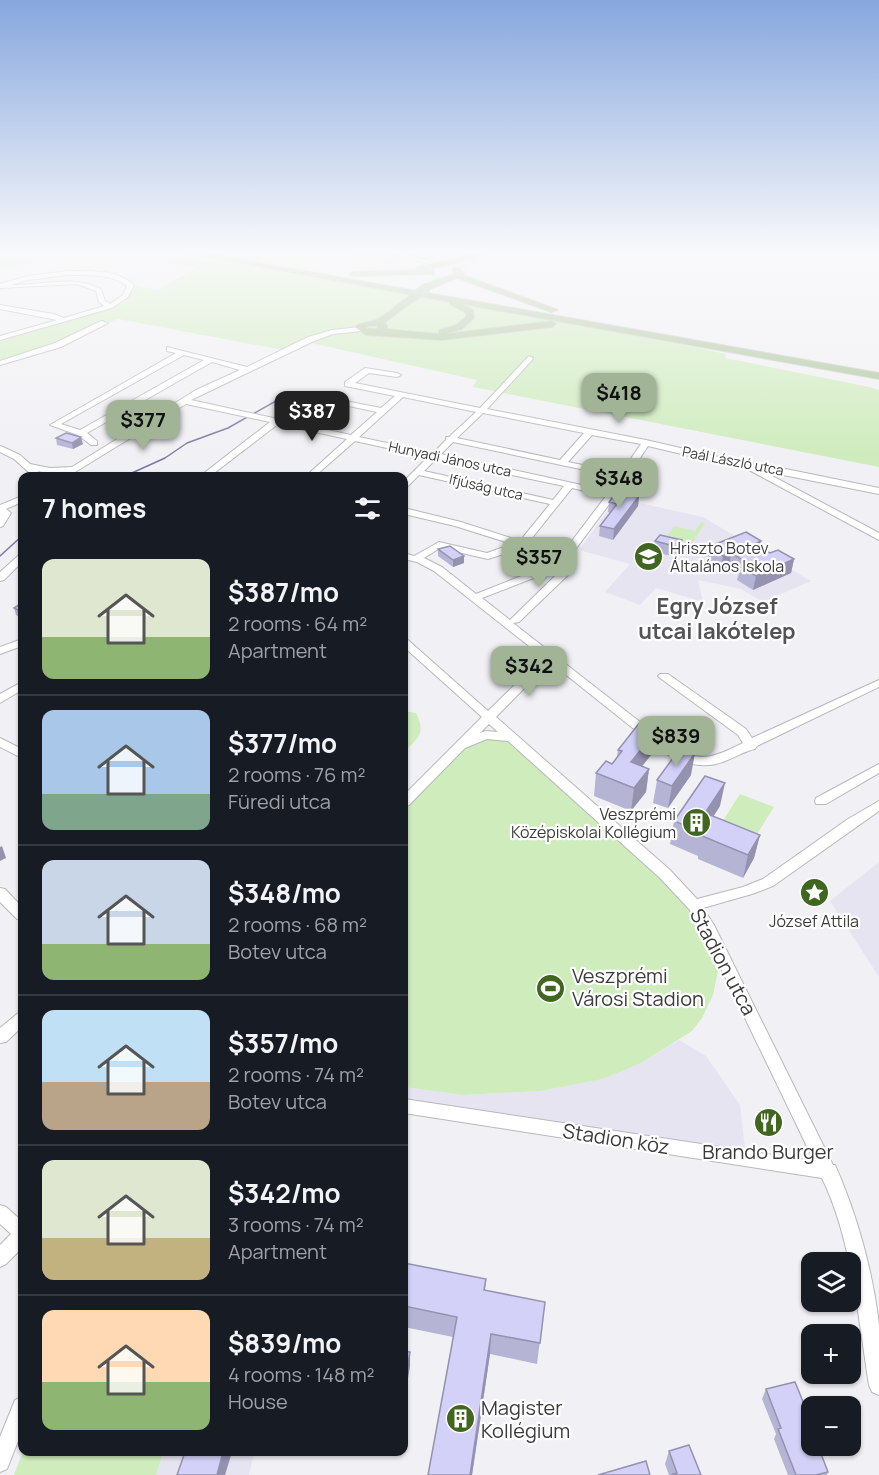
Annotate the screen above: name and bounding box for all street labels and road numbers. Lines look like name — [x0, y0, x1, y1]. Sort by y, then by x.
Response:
street label: Hunyadi János utca — [387, 436, 513, 481]
street label: Paál László utca — [681, 441, 785, 480]
street label: Ifjúság utca — [447, 469, 525, 504]
street label: Stadion utca — [684, 904, 763, 1020]
street label: Stadion köz — [561, 1117, 671, 1160]

